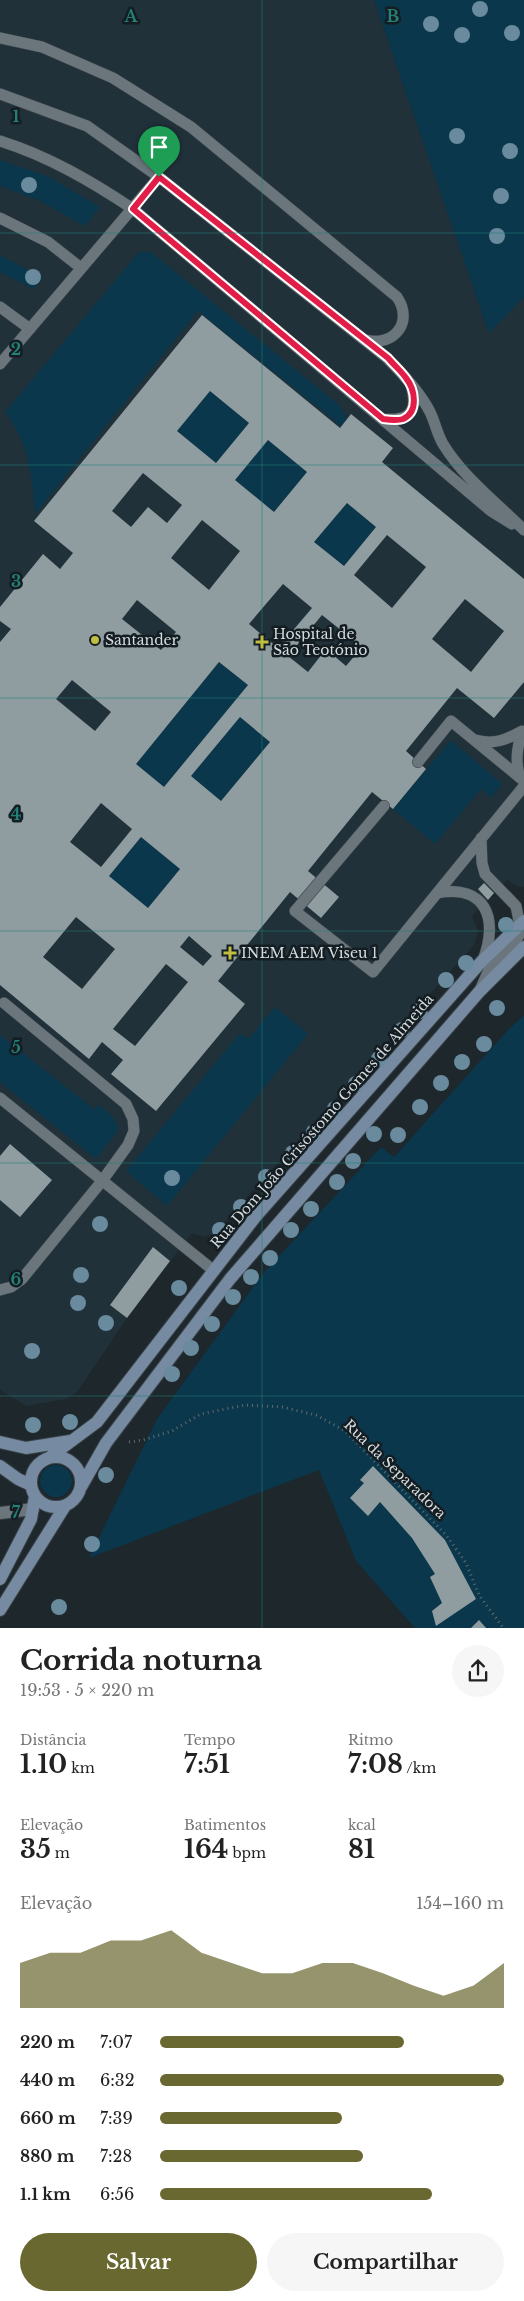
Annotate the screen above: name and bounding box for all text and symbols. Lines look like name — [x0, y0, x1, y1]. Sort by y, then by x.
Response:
text: A — [124, 6, 139, 26]
text: B — [387, 6, 400, 26]
text: 1 — [13, 106, 20, 126]
pin — [138, 126, 180, 177]
icon: arrive — [145, 133, 173, 161]
text: 2 — [11, 339, 21, 359]
text: 3 — [11, 571, 21, 591]
place label: Hospital de São Teotónio — [273, 625, 367, 659]
place label: Santander — [105, 631, 179, 649]
marker: Santander — [89, 634, 101, 646]
marker: Hospital de São Teotónio — [255, 635, 269, 649]
text: 4 — [11, 804, 21, 824]
place label: INEM AEM Viseu 1 — [241, 944, 378, 962]
marker: INEM AEM Viseu 1 — [223, 946, 237, 960]
street label: Rua Dom João Crisóstomo Gomes de Almeida — [207, 990, 438, 1252]
text: 5 — [11, 1037, 21, 1057]
text: 6 — [11, 1269, 22, 1289]
street label: Rua da Separadora — [340, 1416, 450, 1522]
text: 7 — [12, 1502, 21, 1522]
text: Corrida noturna — [20, 1643, 262, 1678]
button: share — [452, 1645, 504, 1697]
text: 19:53 · 5 × 220 m — [20, 1680, 154, 1700]
text: Distância — [20, 1731, 86, 1749]
text: Tempo — [184, 1731, 235, 1749]
text: Ritmo — [348, 1731, 393, 1749]
text: 1.10 — [20, 1749, 67, 1780]
text: 7:51 — [184, 1749, 230, 1780]
text: 7:08 — [348, 1749, 403, 1780]
text: km — [67, 1759, 95, 1777]
text: /km — [403, 1759, 436, 1777]
text: Elevação — [20, 1816, 83, 1834]
text: Batimentos — [184, 1816, 266, 1834]
text: kcal — [348, 1816, 376, 1834]
text: 35 — [20, 1834, 51, 1865]
text: 164 — [184, 1834, 228, 1865]
text: 81 — [348, 1834, 375, 1865]
text: m — [51, 1844, 70, 1862]
text: bpm — [228, 1844, 266, 1862]
text: Elevação — [20, 1893, 92, 1913]
text: 154–160 m — [416, 1893, 504, 1913]
text: 220 m — [20, 2032, 75, 2052]
text: 7:07 — [100, 2032, 132, 2052]
text: 440 m — [20, 2070, 75, 2090]
text: 6:32 — [100, 2070, 135, 2090]
text: 660 m — [20, 2108, 76, 2128]
text: 7:39 — [100, 2108, 133, 2128]
text: 880 m — [20, 2146, 74, 2166]
text: 7:28 — [100, 2146, 132, 2166]
text: 1.1 km — [20, 2184, 71, 2204]
text: 6:56 — [100, 2184, 134, 2204]
button: Salvar — [20, 2233, 257, 2291]
button: Compartilhar — [267, 2233, 504, 2291]

